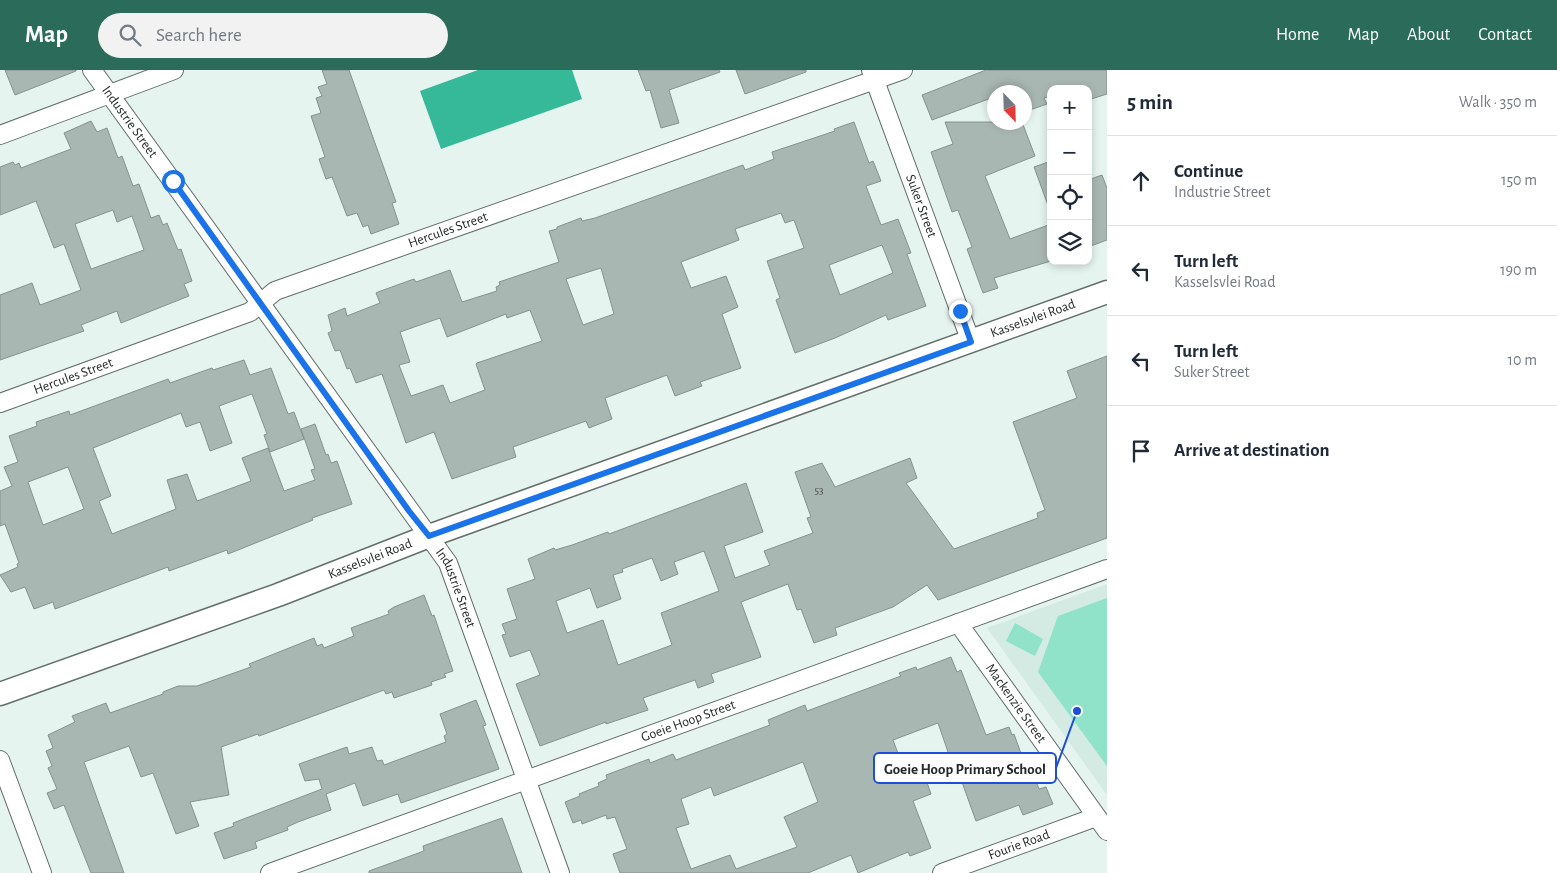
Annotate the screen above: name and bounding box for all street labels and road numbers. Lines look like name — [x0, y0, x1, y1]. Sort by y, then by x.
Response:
street label: Industrie Street — [99, 83, 160, 161]
street label: Suker Street — [903, 173, 939, 240]
street label: Hercules Street — [406, 210, 490, 251]
street label: Kasselsvlei Road — [989, 297, 1077, 340]
street label: Hercules Street — [32, 355, 115, 397]
street label: Kasselsvlei Road — [326, 536, 414, 582]
street label: Industrie Street — [433, 546, 478, 630]
street label: Mackenzie Street — [983, 661, 1049, 746]
street label: Goeie Hoop Street — [639, 697, 738, 745]
street label: Fourie Road — [987, 827, 1052, 862]

